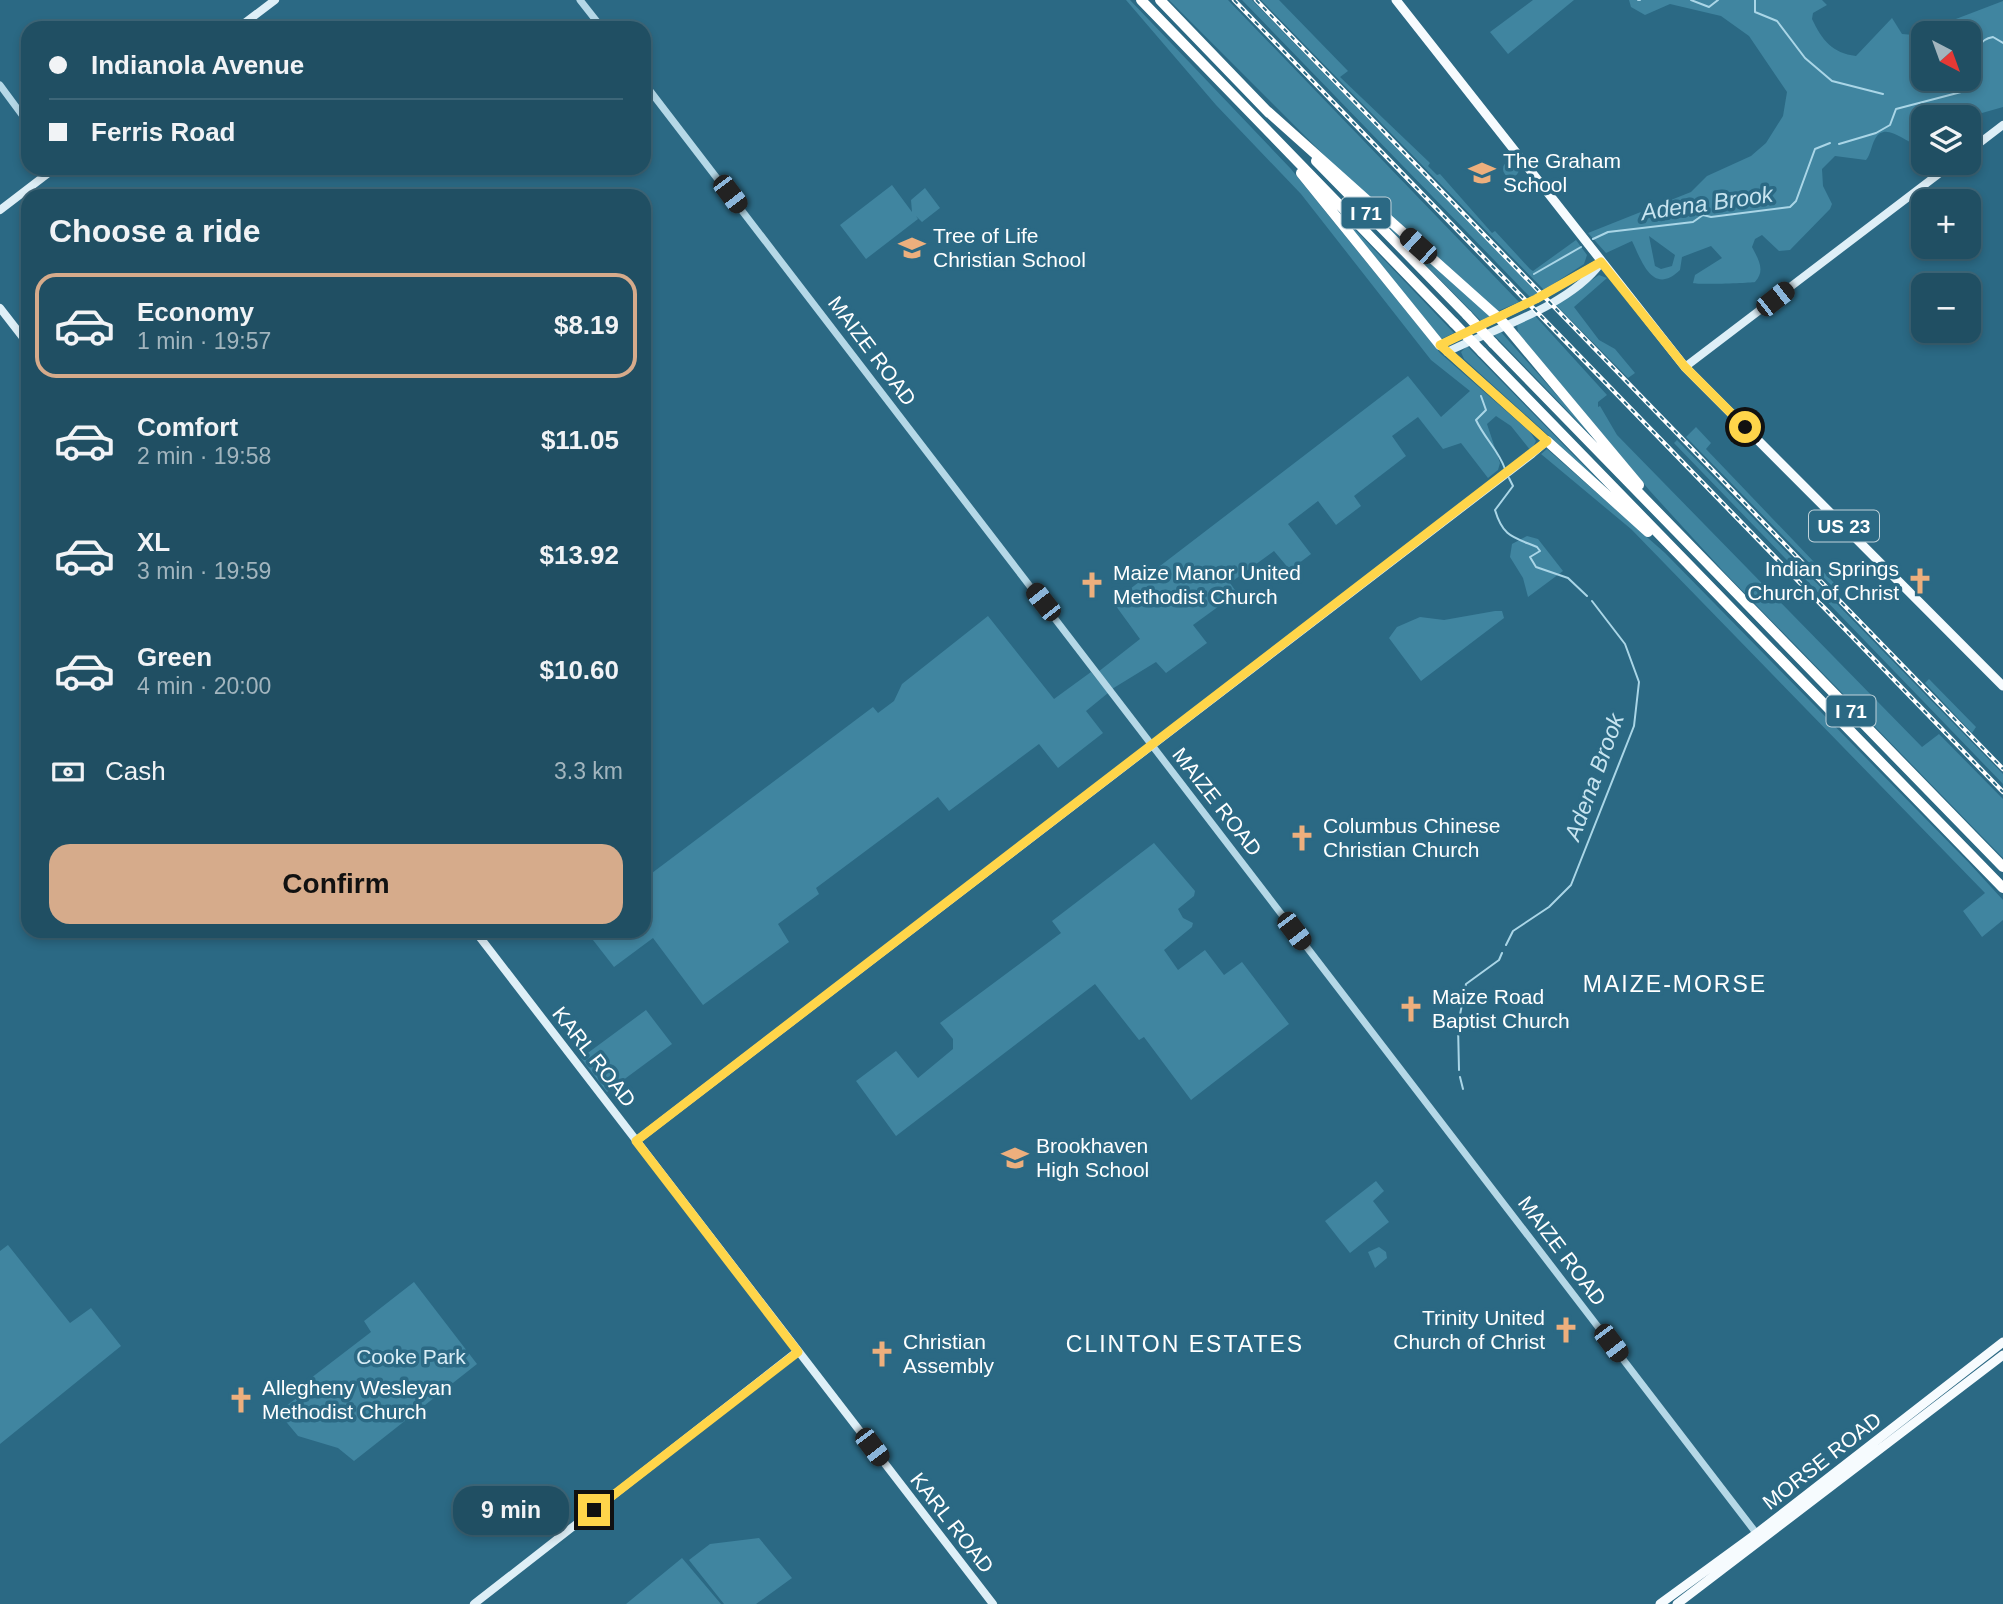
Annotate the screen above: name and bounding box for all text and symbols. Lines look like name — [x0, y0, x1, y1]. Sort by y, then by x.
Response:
north arrow — [1911, 21, 1981, 91]
map controls — [1911, 21, 1981, 343]
text: Indianola Avenue — [91, 50, 304, 80]
button: layers — [1911, 105, 1981, 175]
text: Ferris Road — [91, 117, 236, 147]
place label: The Graham School — [1503, 149, 1621, 196]
school or university icon: The Graham School — [1467, 158, 1497, 188]
car — [709, 171, 752, 217]
water label: Adena Brook — [1637, 181, 1776, 225]
button: + — [1911, 189, 1981, 259]
road number: I 71 — [1342, 197, 1390, 228]
text: Choose a ride — [49, 213, 261, 249]
place label: Tree of Life Christian School — [933, 224, 1086, 271]
car — [1396, 224, 1441, 268]
school or university icon: Tree of Life Christian School — [897, 233, 927, 263]
button: − — [1911, 273, 1981, 343]
car — [1752, 278, 1799, 320]
street label: MAIZE ROAD — [824, 292, 921, 410]
icon: car — [53, 294, 116, 357]
text: Economy — [137, 297, 254, 327]
text: $8.19 — [554, 310, 619, 340]
text: 1 min · 19:57 — [137, 328, 271, 354]
icon: car — [53, 409, 116, 472]
route start — [1729, 411, 1761, 443]
text: Comfort — [137, 412, 238, 442]
text: $11.05 — [541, 425, 619, 455]
text: 2 min · 19:58 — [137, 443, 271, 469]
road number: US 23 — [1809, 510, 1879, 541]
icon: car — [53, 524, 116, 587]
text: XL — [137, 527, 170, 557]
text: $13.92 — [539, 540, 619, 570]
place label: Indian Springs Church of Christ — [1747, 557, 1899, 604]
text: 3 min · 19:59 — [137, 558, 271, 584]
place label: Maize Manor United Methodist Church — [1113, 561, 1301, 608]
church icon: Indian Springs Church of Christ — [1905, 566, 1935, 596]
church icon: Maize Manor United Methodist Church — [1077, 570, 1107, 600]
car — [1022, 579, 1065, 625]
icon: car — [53, 639, 116, 702]
text: Green — [137, 642, 212, 672]
text: $10.60 — [539, 655, 619, 685]
text: 4 min · 20:00 — [137, 673, 271, 699]
road number: I 71 — [1826, 696, 1876, 726]
water label: Adena Brook — [1558, 709, 1629, 846]
street label: MAIZE ROAD — [1168, 743, 1267, 860]
icon: cash — [49, 753, 87, 791]
text: Cash — [105, 756, 166, 786]
text: 3.3 km — [554, 758, 623, 784]
place label: Columbus Chinese Christian Church — [1323, 814, 1500, 861]
church icon: Columbus Chinese Christian Church — [1287, 823, 1317, 853]
button: Confirm — [49, 844, 623, 924]
car — [1273, 908, 1316, 954]
district label: MAIZE-MORSE — [1583, 971, 1767, 997]
place label: Maize Road Baptist Church — [1432, 985, 1570, 1032]
church icon: Maize Road Baptist Church — [1396, 994, 1426, 1024]
street label: KARL ROAD — [548, 1002, 641, 1111]
place label: Brookhaven High School — [1036, 1134, 1149, 1181]
school or university icon: Brookhaven High School — [1000, 1143, 1030, 1173]
street label: MAIZE ROAD — [1514, 1192, 1611, 1310]
place label: Trinity United Church of Christ — [1393, 1306, 1545, 1353]
church icon: Trinity United Church of Christ — [1551, 1315, 1581, 1345]
car — [1590, 1320, 1633, 1366]
place label: Christian Assembly — [903, 1330, 995, 1377]
district label: CLINTON ESTATES — [1066, 1331, 1304, 1357]
church icon: Christian Assembly — [867, 1339, 897, 1369]
park label: Cooke Park — [356, 1345, 466, 1368]
place label: Allegheny Wesleyan Methodist Church — [262, 1376, 452, 1423]
church icon: Allegheny Wesleyan Methodist Church — [226, 1385, 256, 1415]
street label: MORSE ROAD — [1758, 1407, 1885, 1514]
car — [851, 1424, 894, 1470]
street label: KARL ROAD — [906, 1468, 999, 1577]
callout: 9 min — [454, 1486, 570, 1534]
route end — [578, 1494, 610, 1526]
text: 9 min — [481, 1497, 541, 1523]

